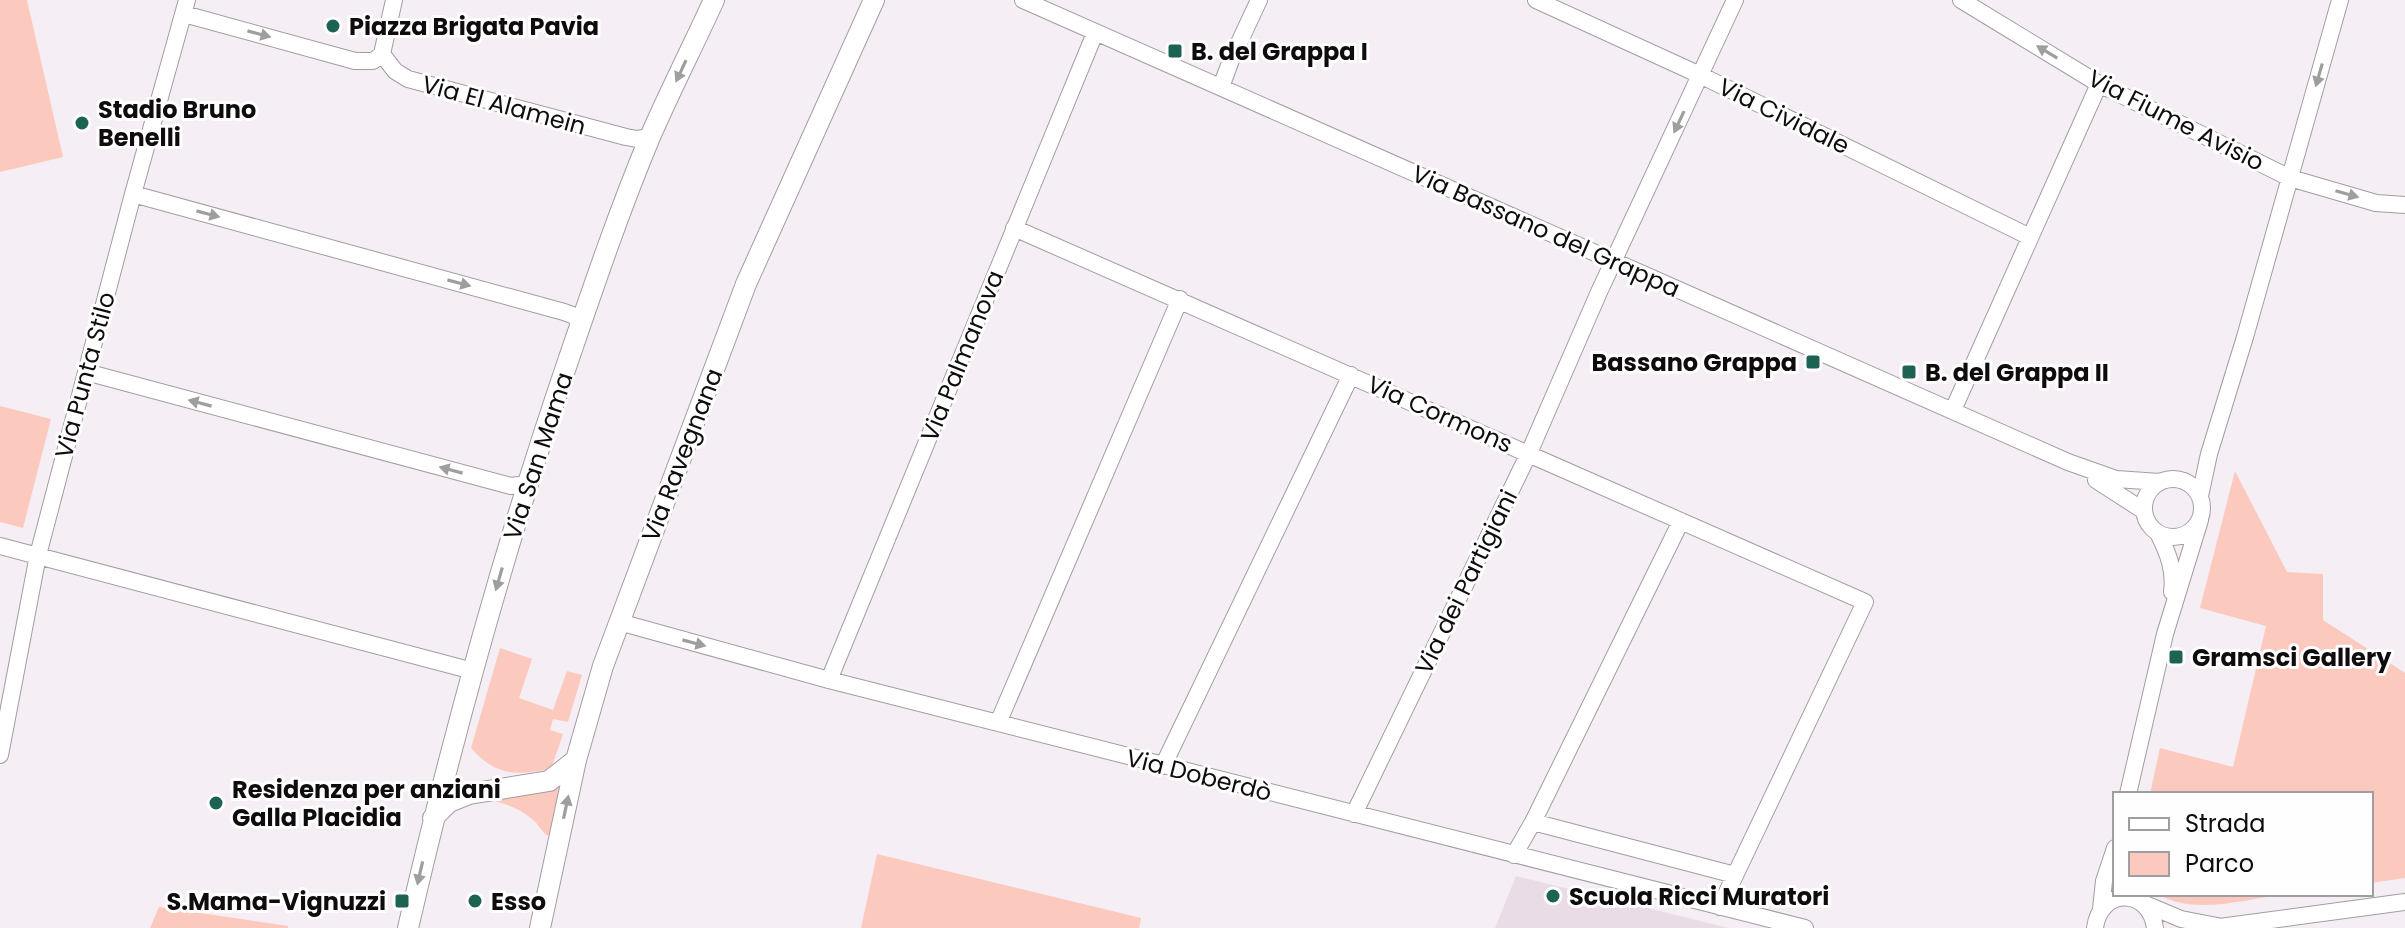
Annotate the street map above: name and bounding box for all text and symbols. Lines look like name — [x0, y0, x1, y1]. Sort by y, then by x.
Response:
place label: Piazza Brigata Pavia — [349, 10, 599, 43]
marker: Piazza Brigata Pavia — [324, 17, 342, 35]
one-way arrow — [246, 29, 271, 41]
place label: B. del Grappa I — [1191, 35, 1368, 68]
marker: B. del Grappa I — [1166, 42, 1184, 60]
one-way arrow — [2036, 45, 2058, 59]
one-way arrow — [674, 59, 688, 83]
street label: Via Fiume Avisio — [2082, 61, 2270, 179]
one-way arrow — [2312, 63, 2324, 88]
street label: Via El Alamein — [418, 67, 590, 143]
street label: Via Cividale — [1713, 70, 1855, 162]
place label: Stadio Bruno Benelli — [98, 93, 256, 154]
one-way arrow — [1672, 110, 1686, 133]
marker: Stadio Bruno Benelli — [73, 114, 91, 132]
street label: Via Bassano del Grappa — [1407, 157, 1685, 305]
one-way arrow — [2335, 188, 2359, 201]
one-way arrow — [196, 209, 221, 221]
street label: Via Palmanova — [913, 265, 1011, 447]
one-way arrow — [447, 277, 471, 290]
street label: Via Punta Stilo — [47, 288, 123, 462]
place label: Bassano Grappa — [1592, 346, 1797, 379]
marker: Bassano Grappa — [1804, 353, 1822, 371]
place label: B. del Grappa II — [1925, 356, 2109, 389]
marker: B. del Grappa II — [1900, 363, 1918, 381]
street label: Via Ravegnana — [634, 364, 730, 546]
street label: Via Cormons — [1362, 367, 1518, 461]
street label: Via San Mama — [495, 368, 581, 544]
one-way arrow — [188, 396, 212, 409]
one-way arrow — [439, 464, 464, 476]
street label: Via dei Partigiani — [1407, 484, 1525, 680]
one-way arrow — [492, 567, 505, 591]
one-way arrow — [681, 637, 706, 649]
place label: Gramsci Gallery — [2192, 641, 2392, 674]
marker: Gramsci Gallery — [2167, 648, 2185, 666]
street label: Via Doberdò — [1123, 741, 1275, 809]
place label: Residenza per anziani Galla Placidia — [232, 773, 501, 834]
legend — [2113, 792, 2373, 896]
marker: Residenza per anziani Galla Placidia — [207, 794, 225, 812]
one-way arrow — [560, 795, 573, 820]
text: Strada — [2185, 807, 2265, 840]
text: Parco — [2185, 847, 2254, 880]
one-way arrow — [414, 861, 426, 886]
place label: Scuola Ricci Muratori — [1569, 880, 1829, 913]
place label: S.Mama-Vignuzzi — [166, 885, 386, 918]
place label: Esso — [491, 885, 546, 918]
marker: Scuola Ricci Muratori — [1544, 887, 1562, 905]
marker: S.Mama-Vignuzzi — [393, 892, 411, 910]
marker: Esso — [466, 892, 484, 910]

